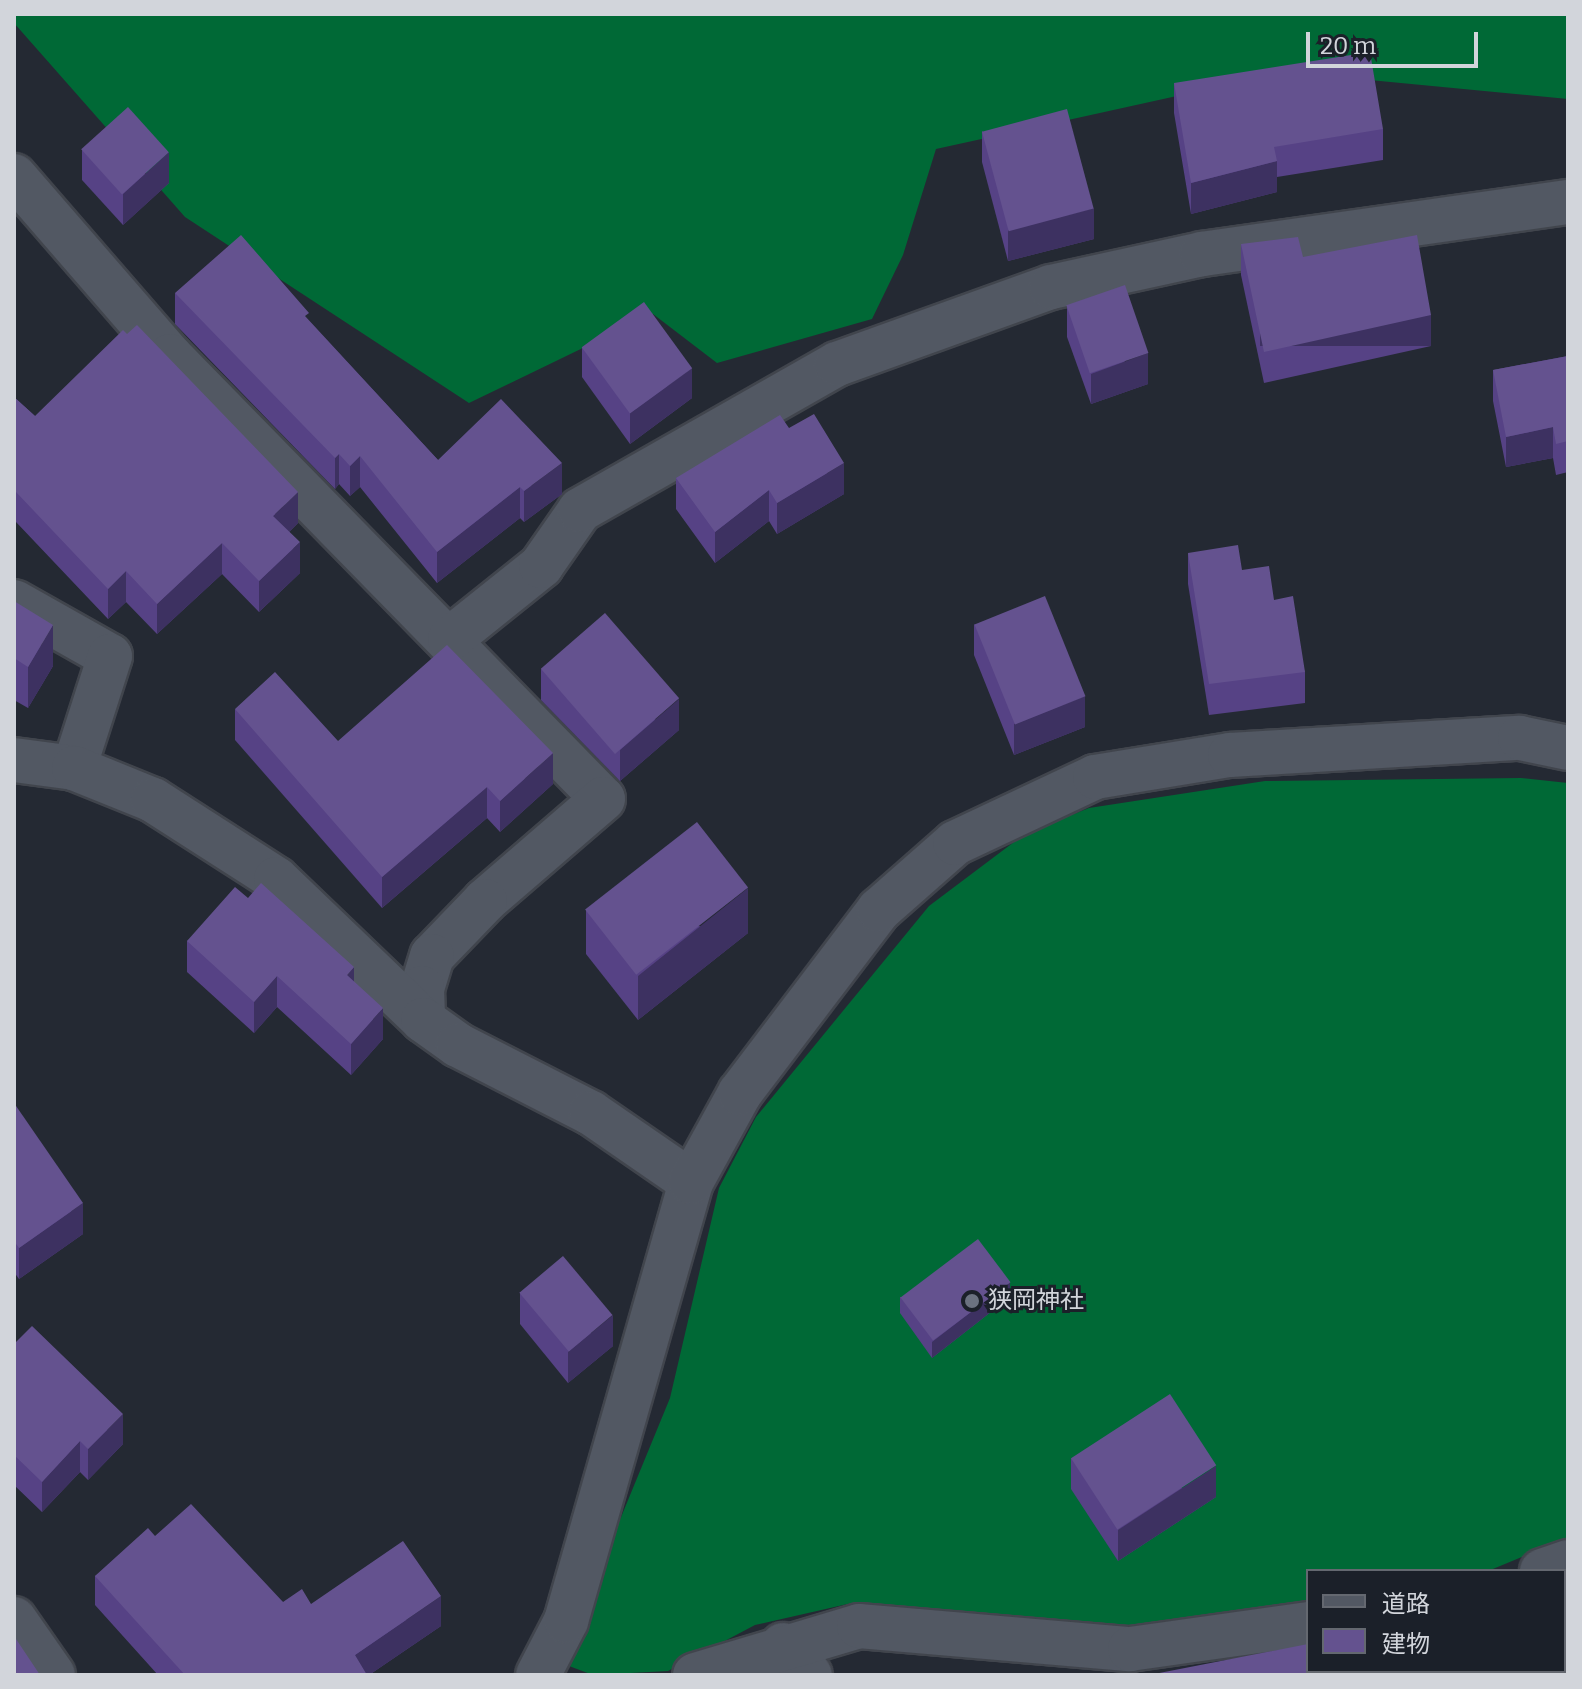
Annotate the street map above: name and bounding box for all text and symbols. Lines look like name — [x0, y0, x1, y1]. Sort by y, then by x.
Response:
scale bar — [1310, 16, 1482, 66]
text: 20 m — [1320, 32, 1376, 60]
place label: 狭岡神社 — [988, 1287, 1084, 1315]
marker: 狭岡神社 — [963, 1292, 981, 1310]
legend — [1306, 1569, 1566, 1673]
text: 道路 — [1382, 1590, 1430, 1618]
text: 建物 — [1382, 1630, 1430, 1658]

